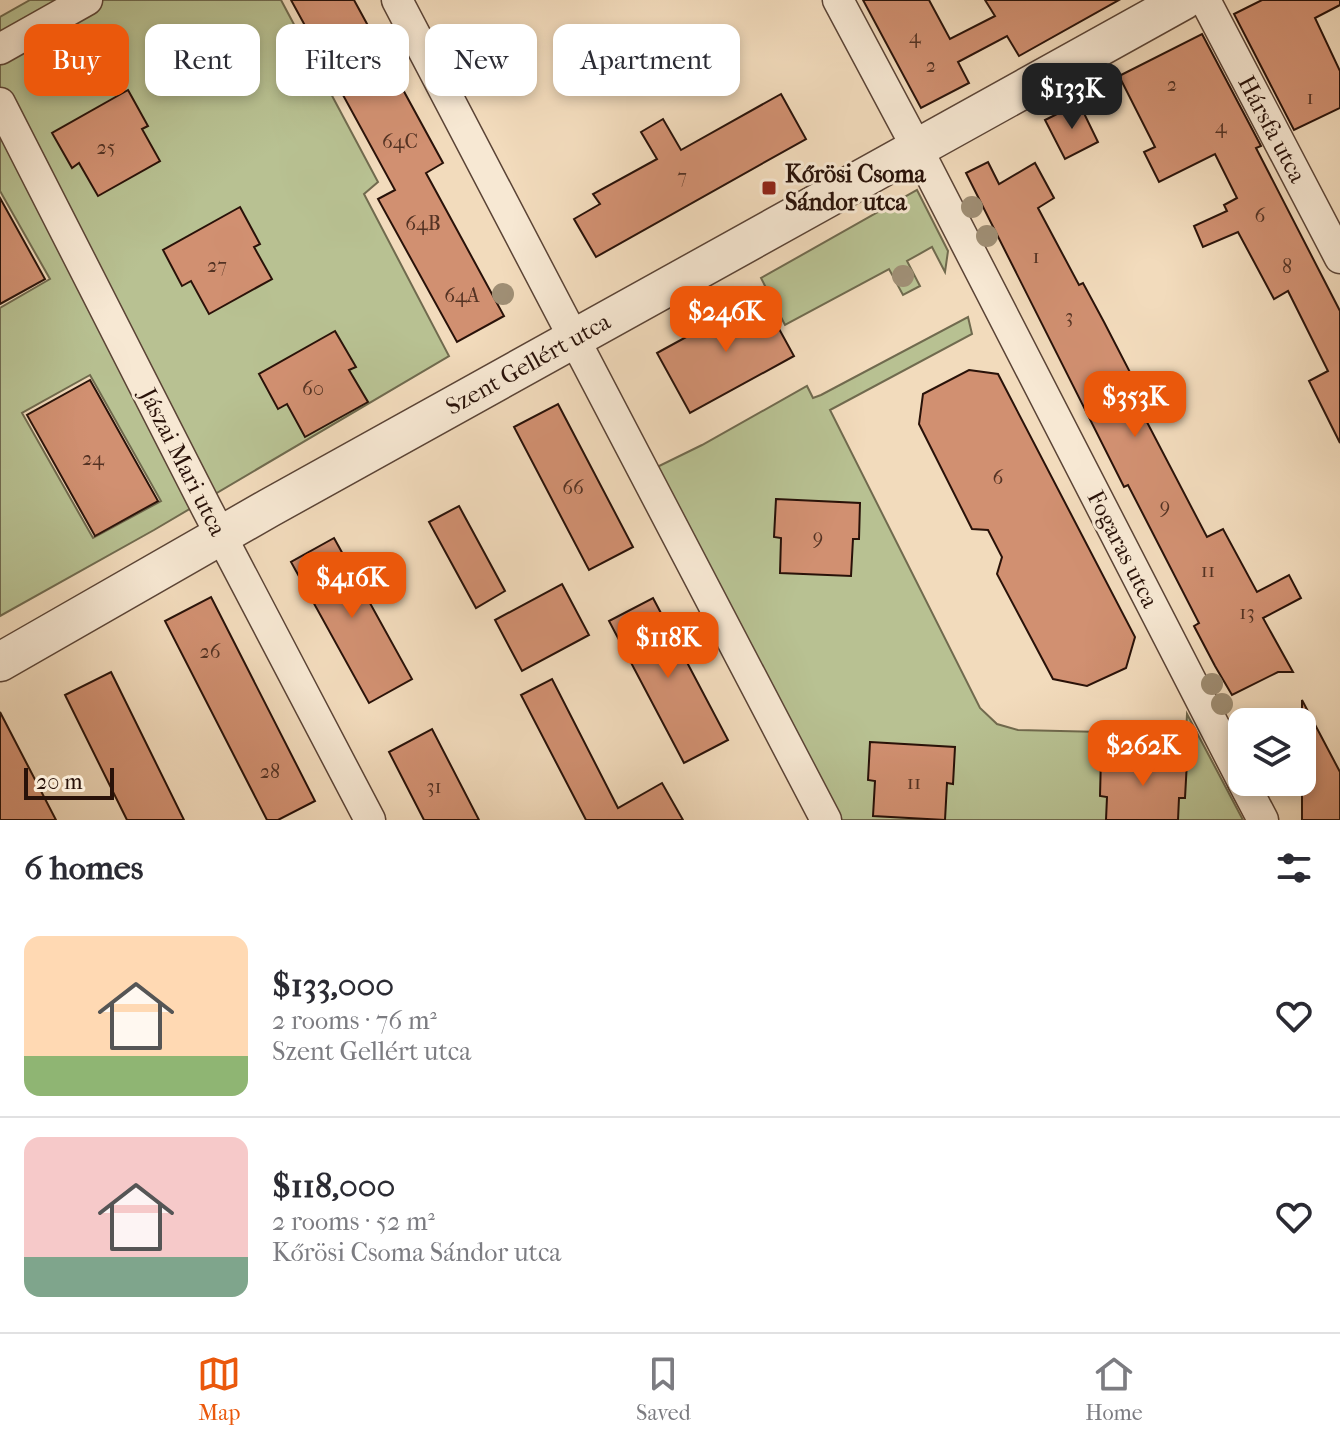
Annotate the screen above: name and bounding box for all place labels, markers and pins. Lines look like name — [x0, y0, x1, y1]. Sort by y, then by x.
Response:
pin: $133K — [1016, 63, 1128, 131]
place label: Kőrösi Csoma Sándor utca — [785, 160, 926, 216]
marker: Kőrösi Csoma Sándor utca — [760, 179, 778, 197]
pin: $246K — [670, 286, 782, 354]
pin: $353K — [1079, 371, 1191, 439]
pin: $416K — [296, 552, 408, 620]
pin: $118K — [612, 612, 724, 680]
pin: $262K — [1087, 720, 1199, 788]

